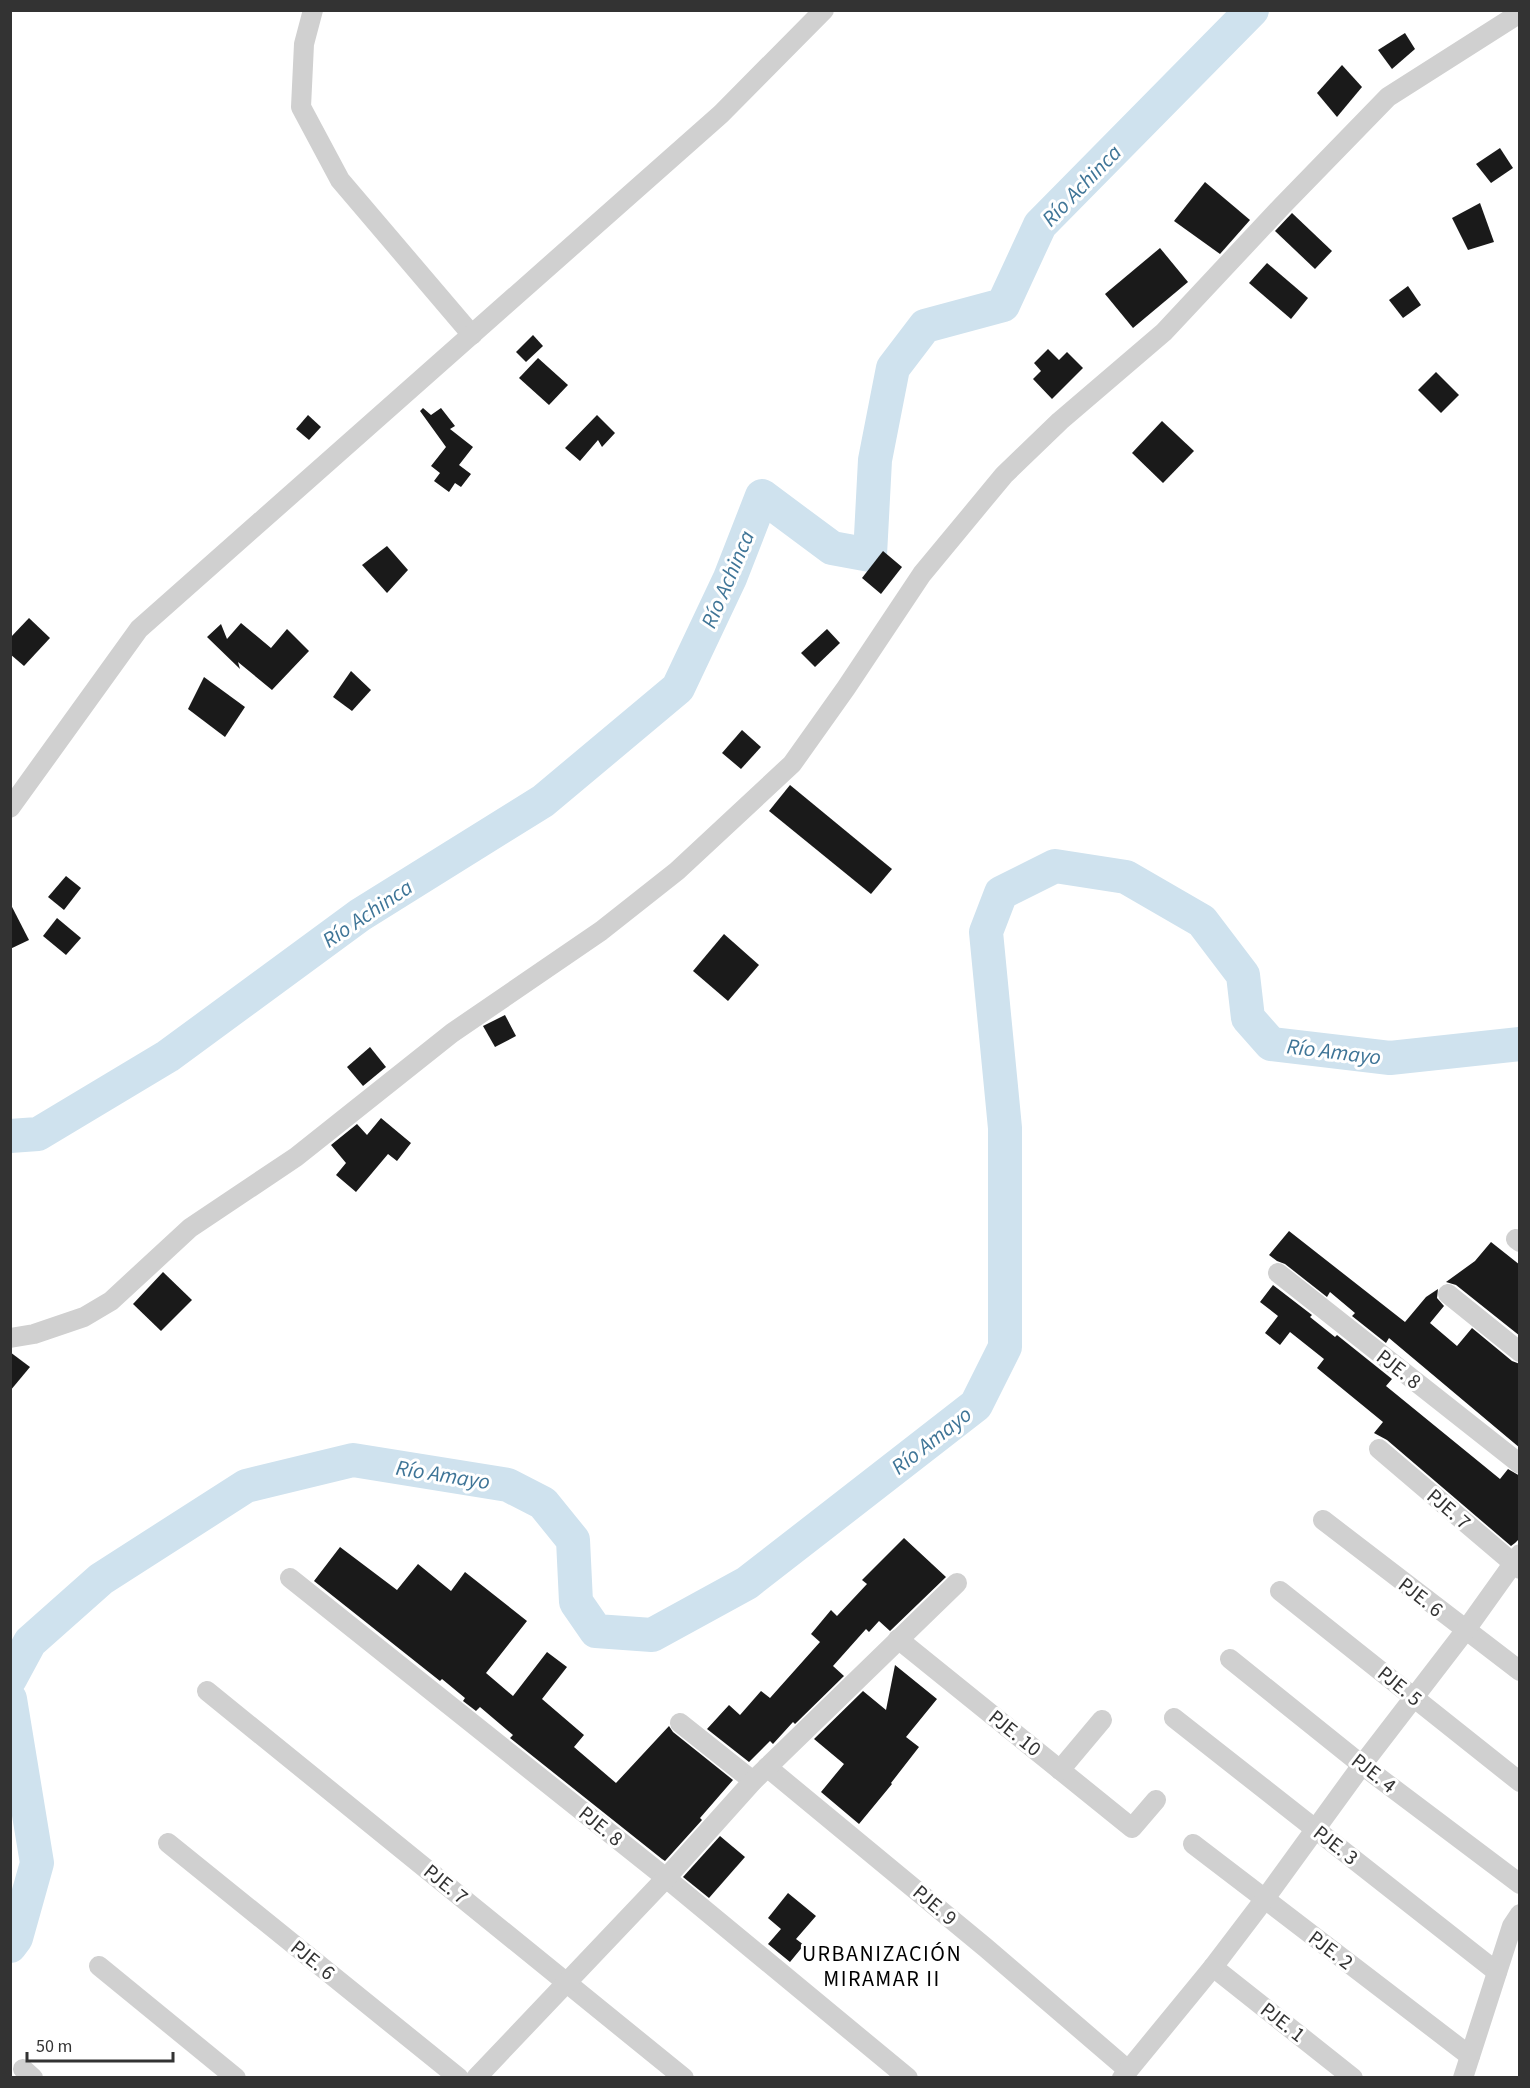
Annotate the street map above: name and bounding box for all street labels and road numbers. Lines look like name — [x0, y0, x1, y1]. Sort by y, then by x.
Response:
street label: PJE. 8 — [1370, 1342, 1428, 1396]
street label: PJE. 7 — [1420, 1481, 1478, 1537]
street label: PJE. 6 — [1392, 1570, 1450, 1624]
street label: PJE. 5 — [1371, 1659, 1429, 1713]
street label: PJE. 10 — [982, 1702, 1048, 1764]
street label: PJE. 4 — [1345, 1746, 1403, 1800]
street label: PJE. 8 — [572, 1799, 630, 1853]
street label: PJE. 3 — [1307, 1818, 1365, 1872]
street label: PJE. 7 — [417, 1857, 475, 1911]
street label: PJE. 9 — [906, 1877, 964, 1933]
street label: PJE. 2 — [1302, 1923, 1360, 1977]
street label: PJE. 6 — [284, 1933, 342, 1987]
street label: PJE. 1 — [1254, 1995, 1312, 2049]

